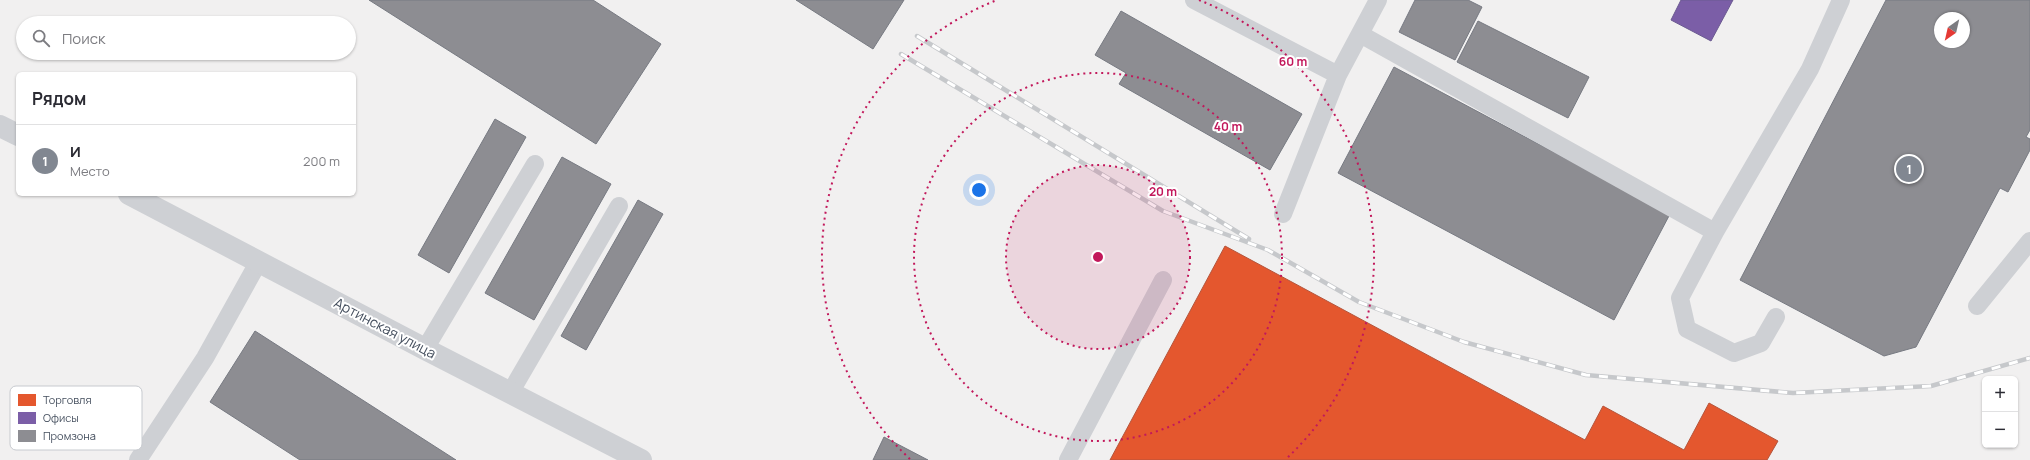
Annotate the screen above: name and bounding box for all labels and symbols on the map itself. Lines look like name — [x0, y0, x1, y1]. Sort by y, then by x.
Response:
north arrow — [1934, 12, 1970, 48]
text: 60 m — [1279, 53, 1307, 70]
text: 40 m — [1214, 118, 1242, 135]
pin: 1 — [1896, 154, 1922, 184]
your location — [969, 180, 989, 200]
text: 20 m — [1149, 183, 1177, 200]
centre of rings — [1091, 250, 1105, 264]
street label: Артинская улица — [331, 293, 440, 362]
legend — [10, 386, 142, 450]
text: Торговля — [43, 392, 92, 407]
text: Офисы — [43, 410, 79, 425]
text: Промзона — [43, 428, 96, 443]

